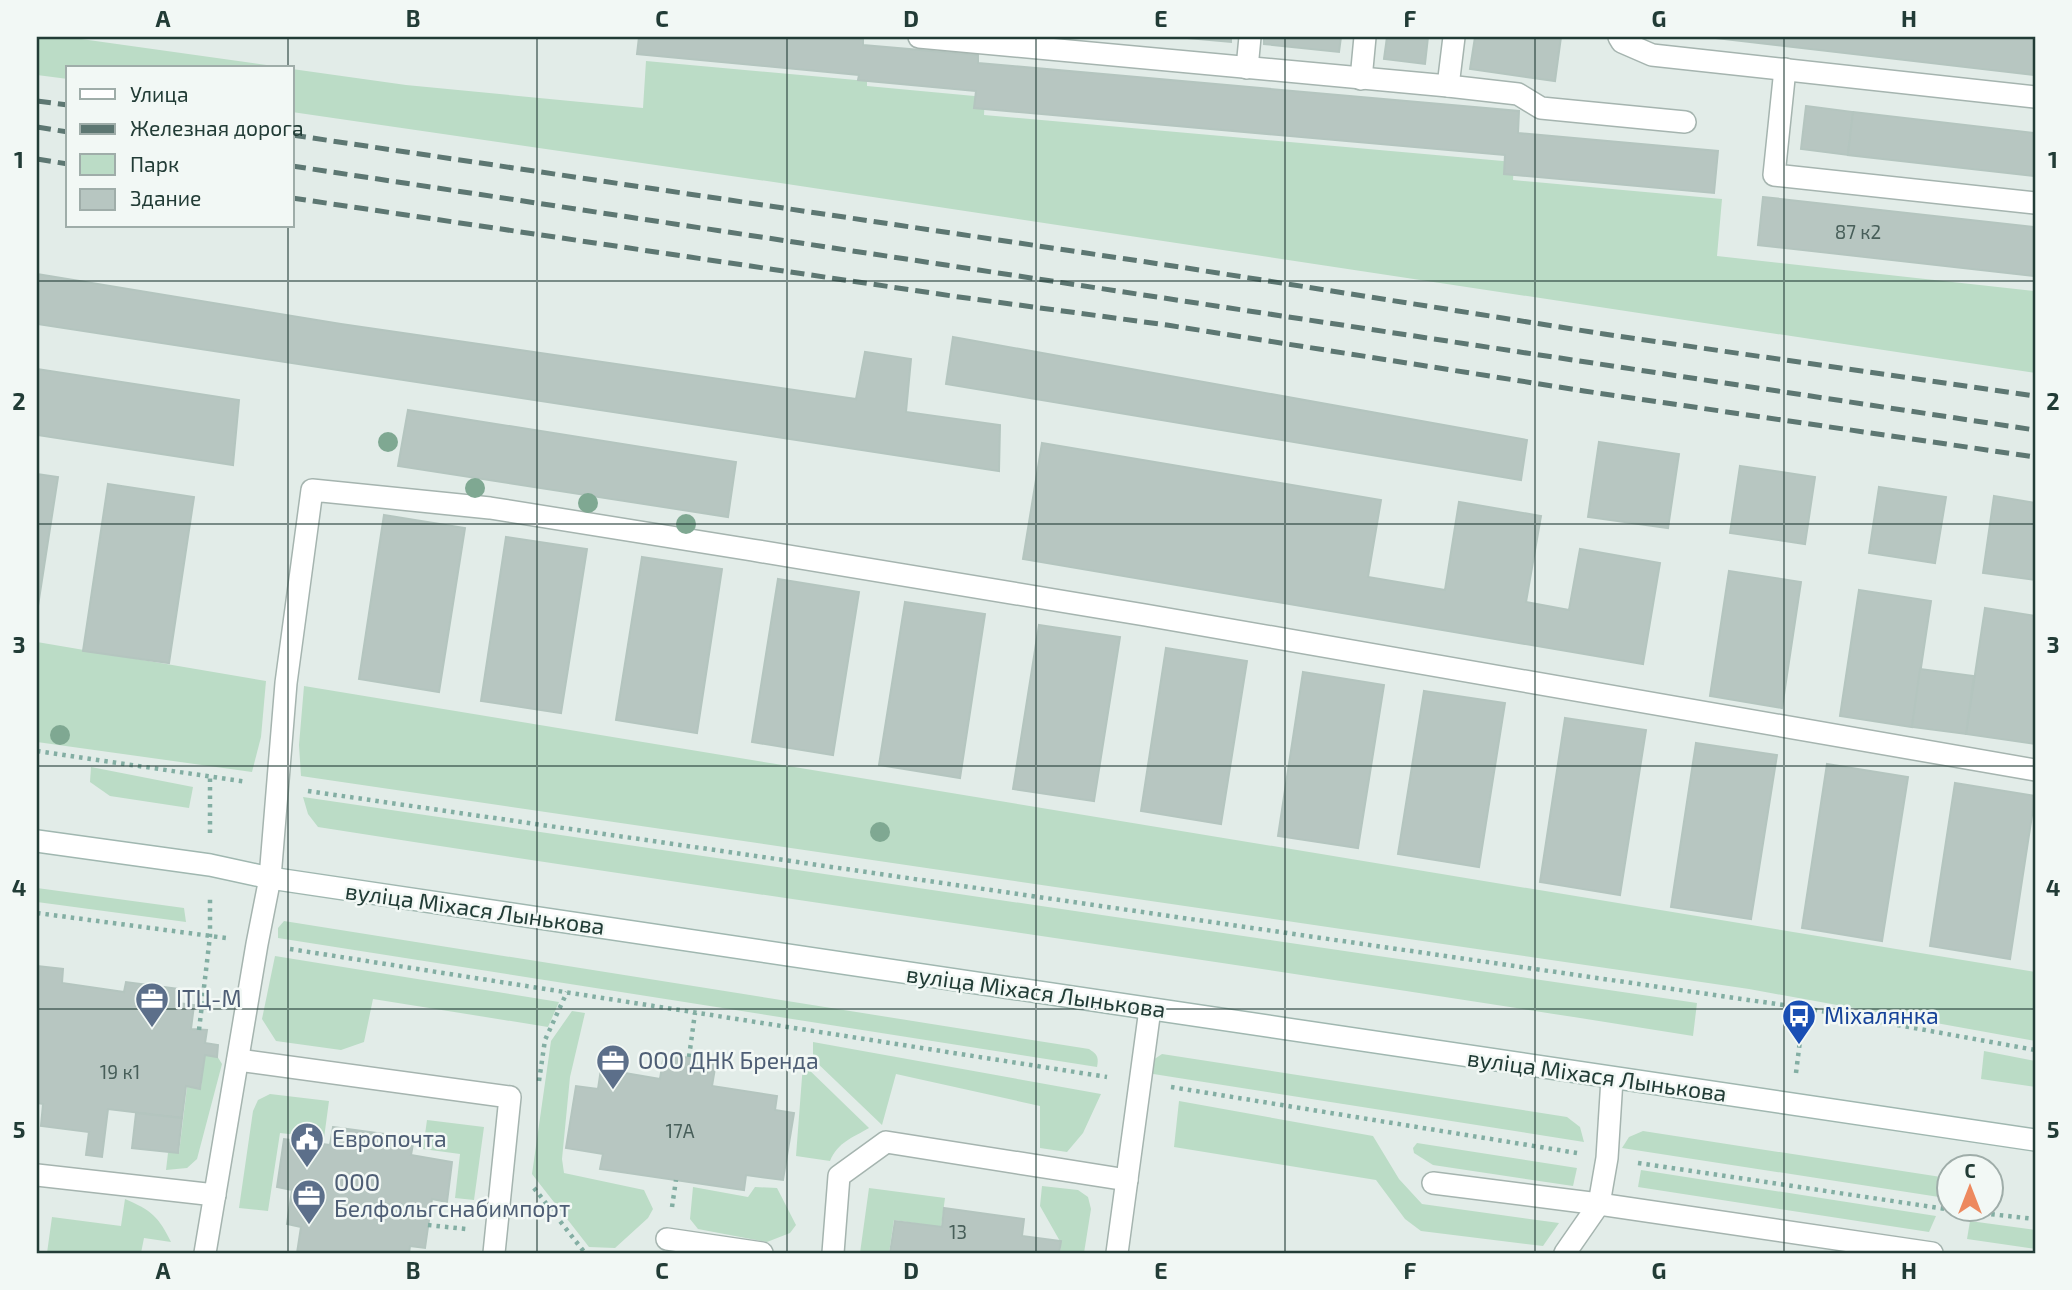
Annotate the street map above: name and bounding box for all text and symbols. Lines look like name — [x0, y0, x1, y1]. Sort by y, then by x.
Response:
text: A — [155, 4, 171, 32]
text: B — [406, 4, 420, 32]
text: C — [655, 4, 669, 32]
text: D — [903, 4, 919, 32]
text: E — [1154, 4, 1168, 32]
text: F — [1404, 4, 1417, 32]
text: G — [1652, 4, 1666, 32]
text: H — [1901, 4, 1917, 32]
legend — [66, 66, 294, 228]
text: Улица — [130, 81, 189, 106]
text: Железная дорога — [130, 115, 303, 140]
text: 1 — [14, 145, 24, 173]
text: 1 — [2048, 145, 2058, 173]
text: Парк — [130, 151, 179, 176]
text: Здание — [130, 185, 201, 210]
house number: 87 к2 — [1835, 220, 1881, 243]
text: 2 — [12, 387, 26, 415]
text: 2 — [2046, 387, 2060, 415]
text: 3 — [12, 630, 26, 658]
text: 3 — [2046, 630, 2060, 658]
text: 4 — [12, 873, 26, 901]
text: 4 — [2046, 873, 2060, 901]
street label: вуліца Міхася Лынькова — [343, 876, 607, 941]
street label: вуліца Міхася Лынькова — [904, 959, 1168, 1024]
office icon: ІТЦ-М — [133, 980, 171, 1029]
place label: ІТЦ-М — [176, 984, 242, 1012]
bus stop icon: Міхалянка — [1780, 997, 1818, 1046]
place label: Міхалянка — [1824, 1001, 1939, 1029]
office icon: ООО ДНК Бренда — [594, 1042, 632, 1091]
street label: вуліца Міхася Лынькова — [1465, 1043, 1729, 1108]
place label: ООО ДНК Бренда — [638, 1046, 819, 1074]
house number: 19 к1 — [100, 1060, 140, 1083]
text: 5 — [13, 1115, 25, 1143]
text: 5 — [2047, 1115, 2059, 1143]
house number: 17А — [665, 1119, 695, 1142]
public building icon: Европочта — [288, 1120, 326, 1169]
place label: Европочта — [332, 1124, 447, 1152]
north arrow — [1936, 1154, 2006, 1224]
text: С — [1964, 1159, 1976, 1182]
place label: OOO Белфольгснабимпорт — [334, 1168, 570, 1222]
office icon: OOO Белфольгснабимпорт — [290, 1177, 328, 1226]
house number: 13 — [949, 1220, 967, 1243]
text: A — [155, 1256, 171, 1284]
text: B — [406, 1256, 420, 1284]
text: C — [655, 1256, 669, 1284]
text: D — [903, 1256, 919, 1284]
text: E — [1154, 1256, 1168, 1284]
text: F — [1404, 1256, 1417, 1284]
text: G — [1652, 1256, 1666, 1284]
text: H — [1901, 1256, 1917, 1284]

